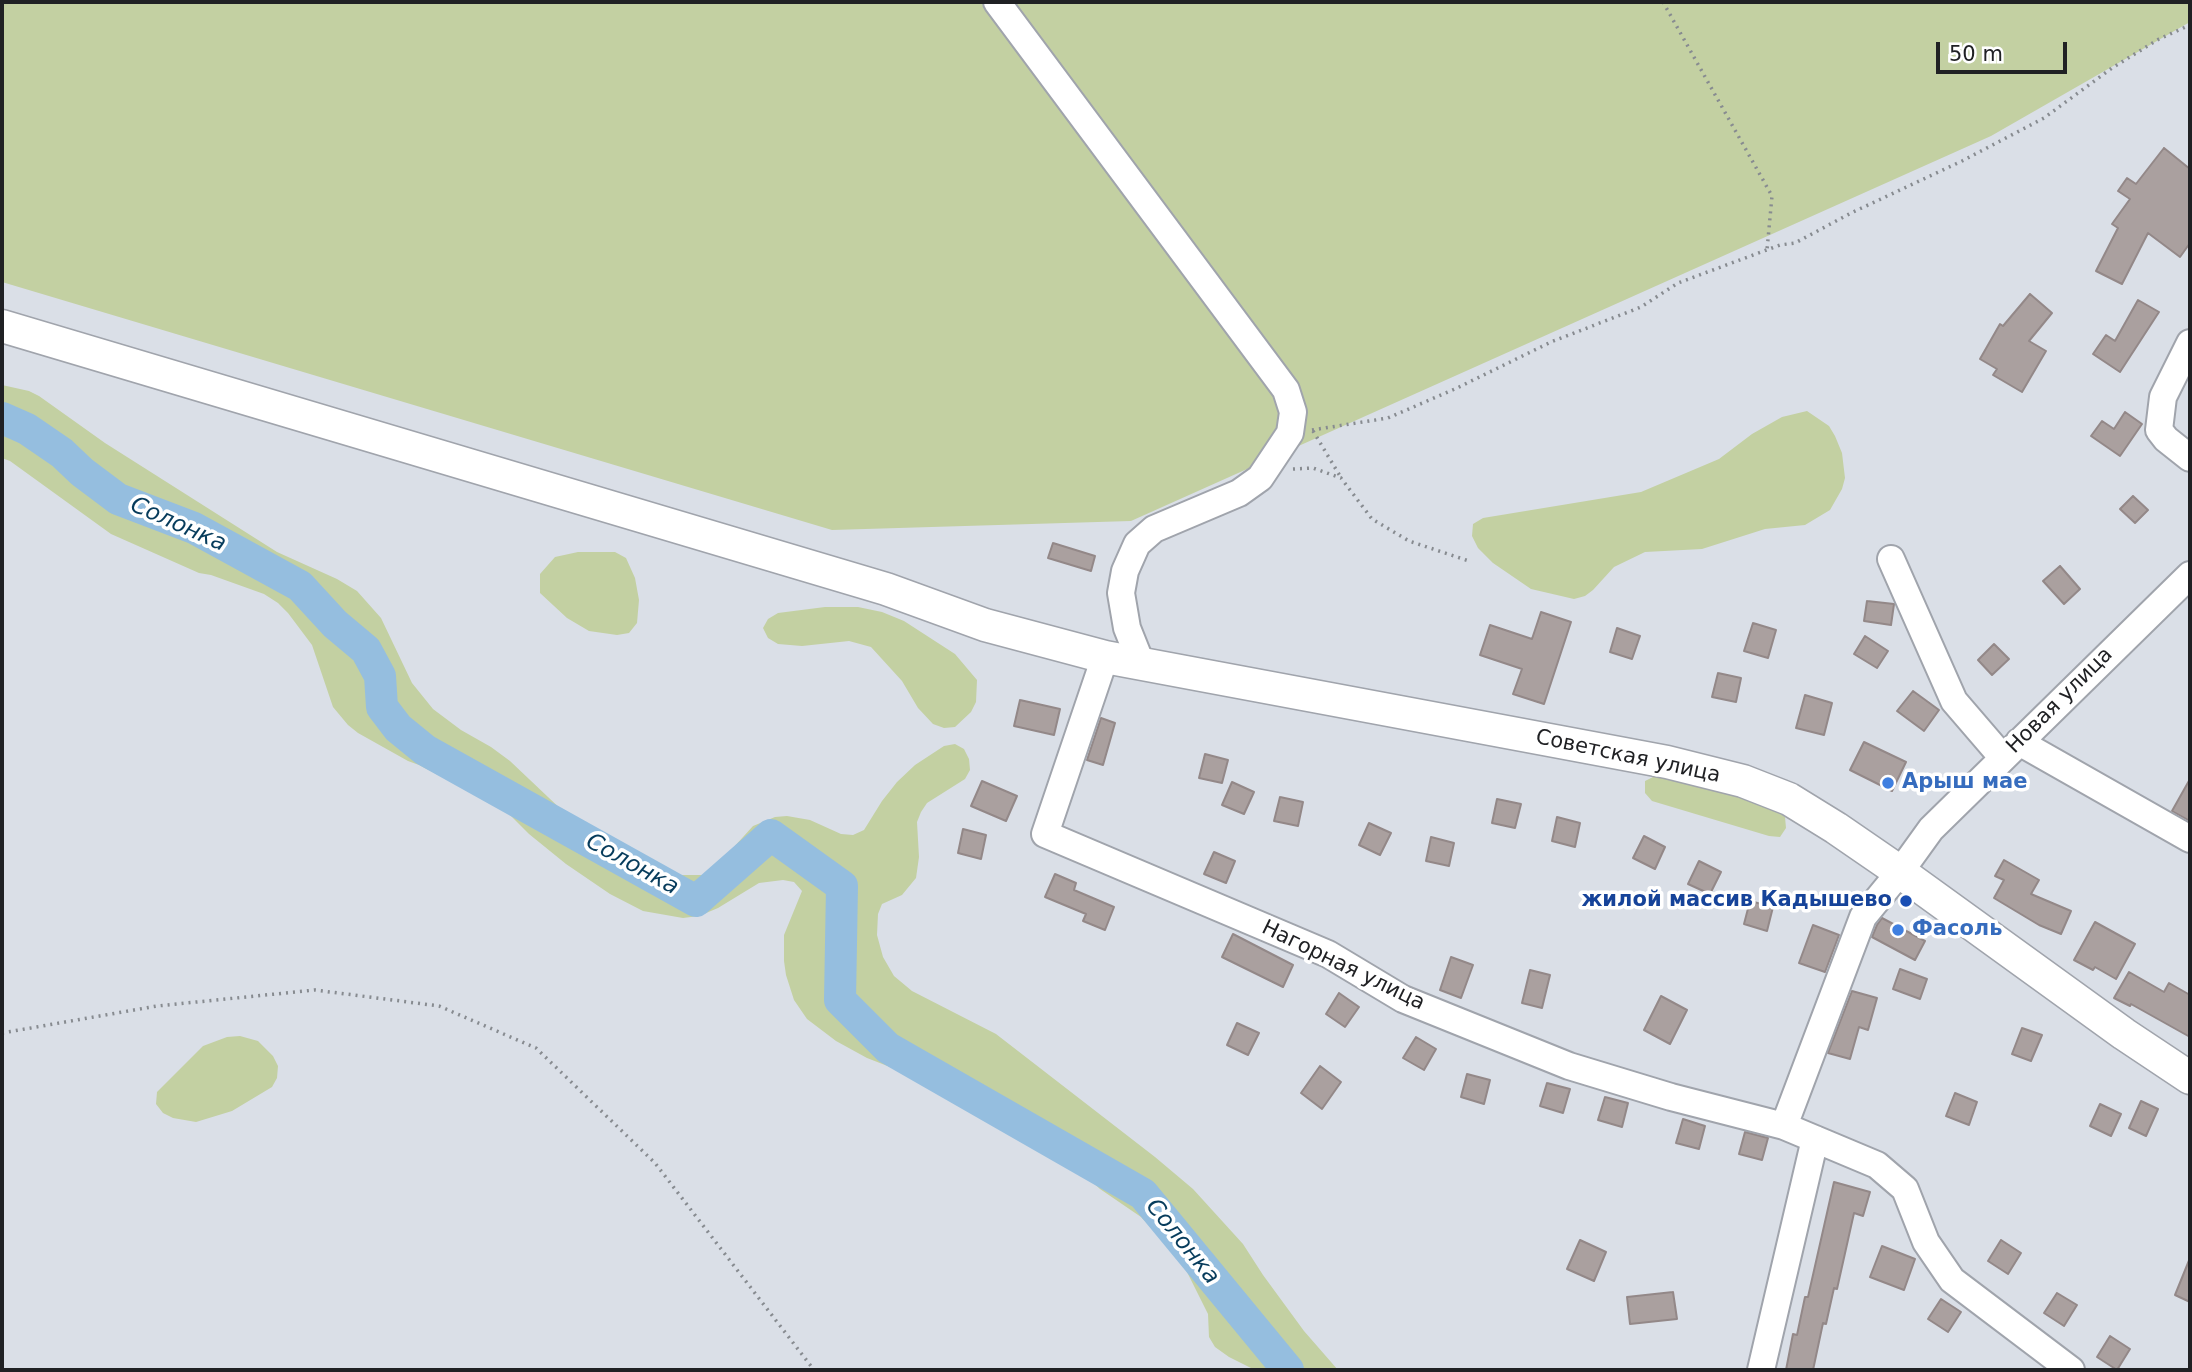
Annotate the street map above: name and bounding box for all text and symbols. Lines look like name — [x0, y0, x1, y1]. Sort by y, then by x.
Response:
scale bar — [1940, 28, 2071, 72]
text: 50 m — [1949, 42, 2003, 66]
water label: Солонка — [126, 492, 230, 558]
street label: Новая улица — [2002, 643, 2118, 759]
street label: Советская улица — [1533, 725, 1723, 789]
place label: Арыш мае — [1902, 770, 2027, 796]
marker: Арыш мае — [1880, 775, 1896, 791]
water label: Солонка — [581, 828, 683, 902]
place label: жилой массив Кадышево — [1581, 888, 1892, 914]
marker: жилой массив Кадышево — [1898, 893, 1914, 909]
street label: Нагорная улица — [1257, 916, 1429, 1016]
place label: Фасоль — [1912, 917, 2003, 943]
marker: Фасоль — [1890, 922, 1906, 938]
water label: Солонка — [1139, 1194, 1225, 1290]

